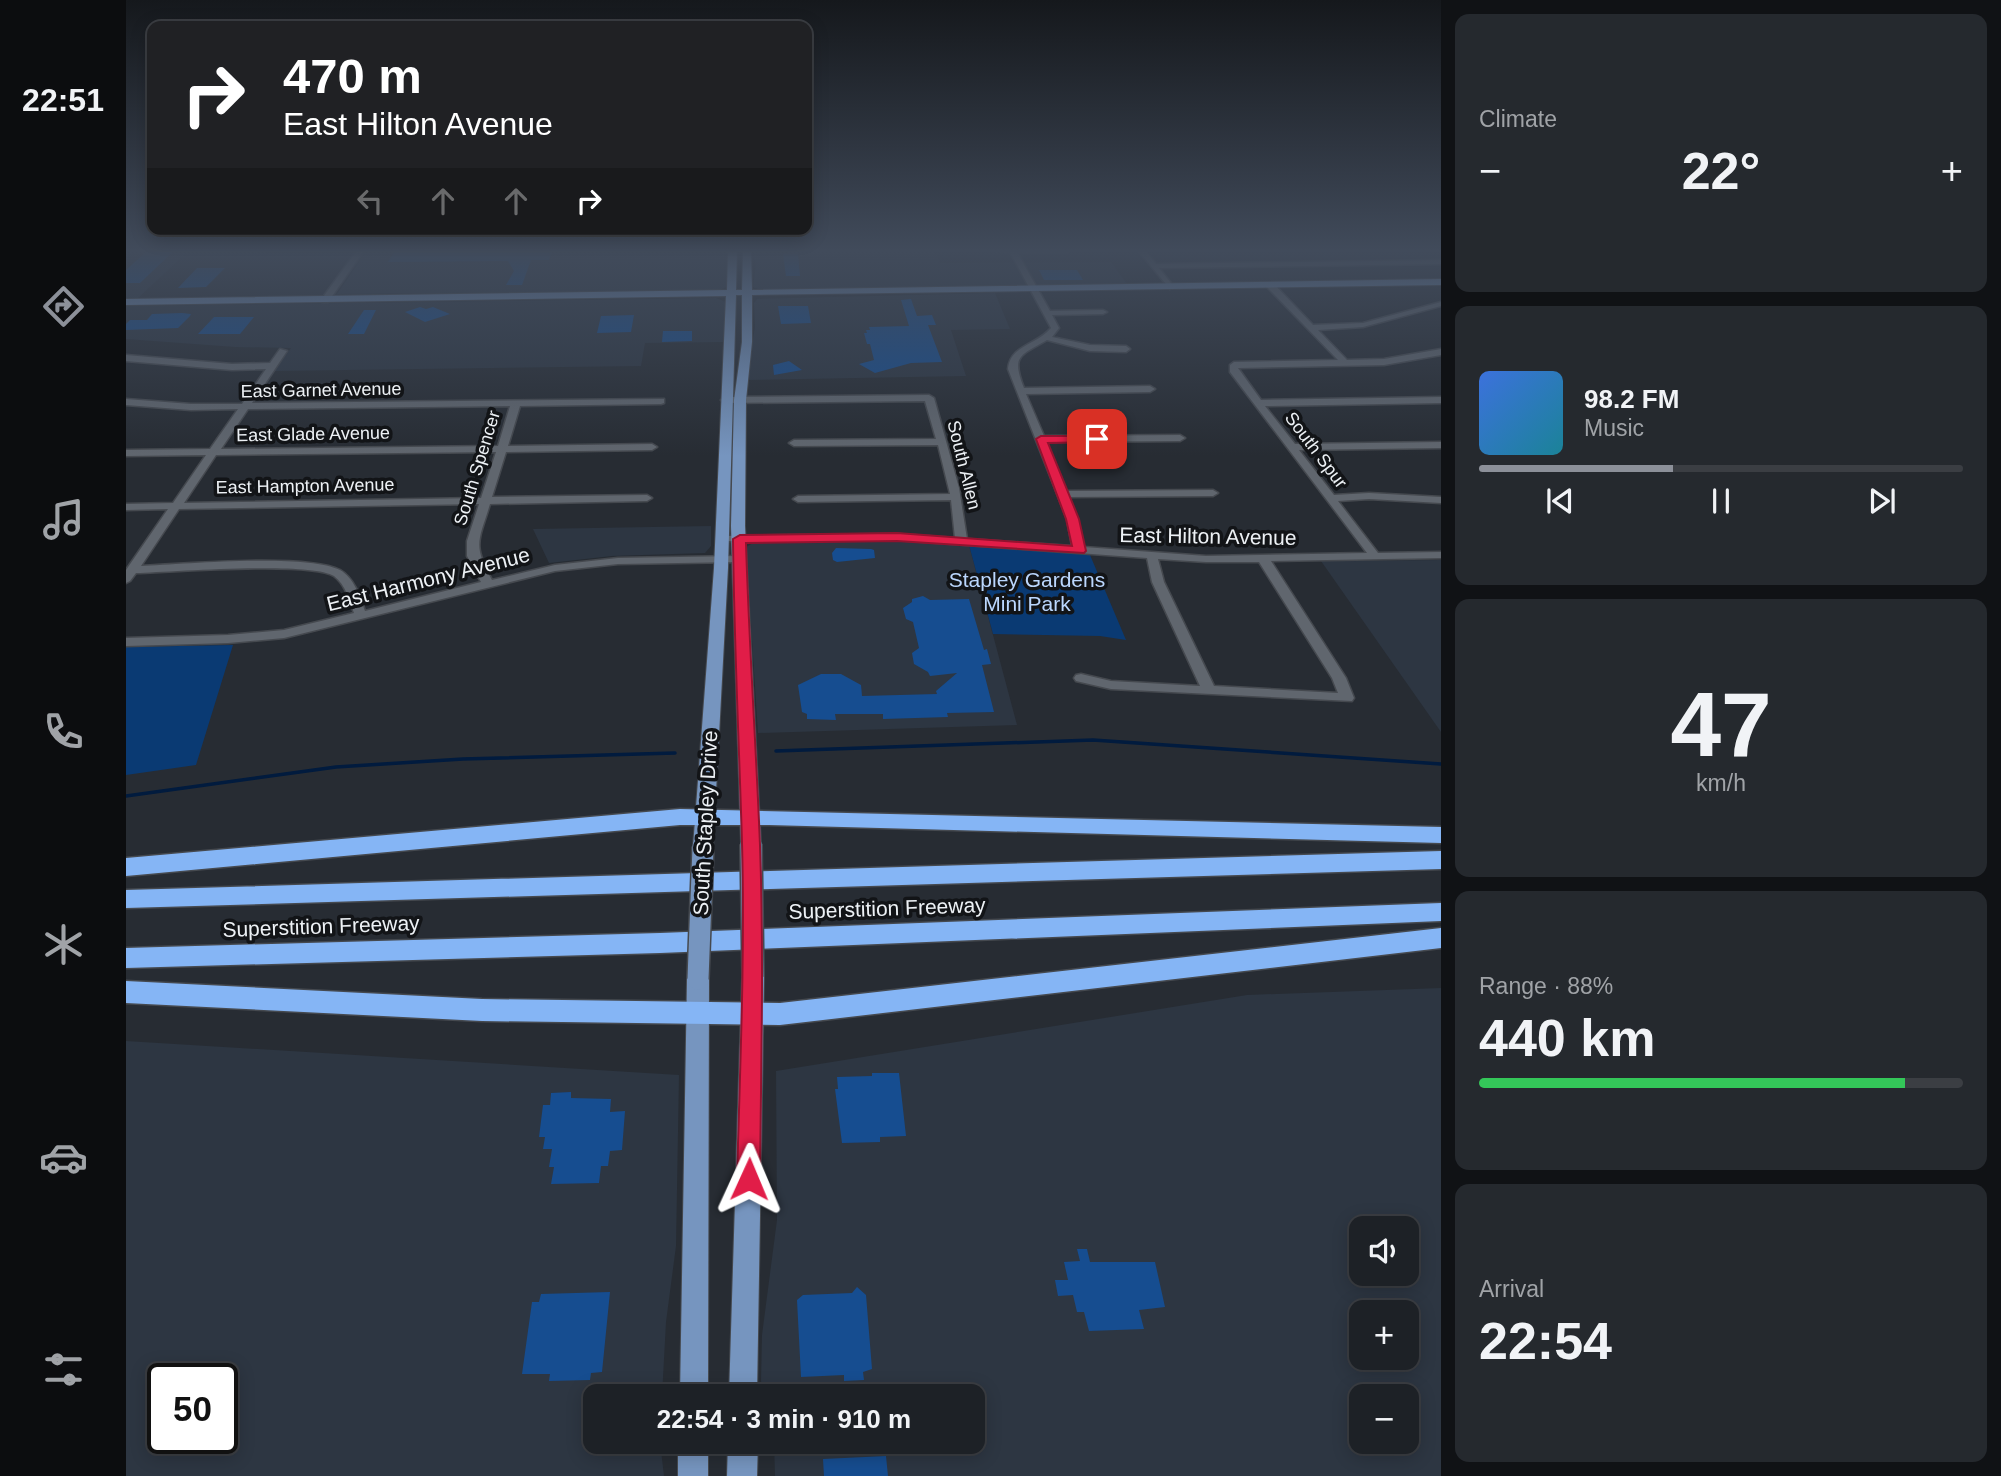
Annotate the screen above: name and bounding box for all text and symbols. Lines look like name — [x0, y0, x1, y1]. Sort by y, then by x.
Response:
icon: right — [168, 49, 259, 140]
text: 470 m — [283, 49, 422, 103]
text: 22:51 — [22, 82, 104, 118]
text: East Hilton Avenue — [283, 106, 553, 142]
text: Climate — [1479, 106, 1557, 132]
text: 22° — [1682, 142, 1760, 200]
text: − — [1479, 150, 1501, 192]
text: + — [1941, 150, 1963, 192]
icon: left — [351, 182, 389, 220]
icon: ahead — [424, 182, 462, 220]
icon: ahead — [497, 182, 535, 220]
icon: right — [570, 182, 608, 220]
icon: directions — [39, 282, 88, 331]
street label: East Garnet Avenue — [240, 379, 402, 401]
text: 98.2 FM — [1584, 384, 1679, 414]
street label: South Spencer — [450, 408, 504, 528]
street label: South Spur — [1281, 408, 1351, 492]
pin — [1067, 409, 1127, 469]
text: Music — [1584, 415, 1644, 441]
street label: South Allen — [943, 418, 985, 512]
icon: arrive — [1078, 420, 1116, 458]
street label: East Glade Avenue — [236, 423, 390, 445]
street label: East Hampton Avenue — [215, 474, 395, 498]
icon: previous — [1541, 482, 1579, 520]
icon: pause — [1702, 482, 1740, 520]
icon: next — [1863, 482, 1901, 520]
icon: music — [39, 495, 88, 544]
street label: East Hilton Avenue — [1119, 523, 1297, 549]
street label: East Harmony Avenue — [324, 543, 532, 615]
park label: Stapley Gardens Mini Park — [949, 568, 1105, 615]
text: 47 — [1670, 674, 1772, 775]
icon: phone — [39, 707, 88, 756]
street label: South Stapley Drive — [689, 730, 721, 916]
text: km/h — [1696, 770, 1746, 796]
street label: Superstition Freeway — [788, 893, 986, 923]
street label: Superstition Freeway — [222, 911, 420, 941]
icon: climate — [39, 920, 88, 969]
text: Range · 88% — [1479, 973, 1613, 999]
text: 440 km — [1479, 1009, 1655, 1067]
icon: car — [39, 1133, 88, 1182]
position arrow — [712, 1142, 786, 1216]
map controls — [1349, 1216, 1419, 1454]
button: sound — [1349, 1216, 1419, 1286]
text: Arrival — [1479, 1276, 1544, 1302]
button: + — [1349, 1300, 1419, 1370]
text: 22:54 — [1479, 1312, 1612, 1370]
icon: filters — [39, 1345, 88, 1394]
speed limit sign: 50 — [147, 1363, 238, 1454]
button: − — [1349, 1384, 1419, 1454]
text: 22:54 · 3 min · 910 m — [657, 1404, 911, 1434]

